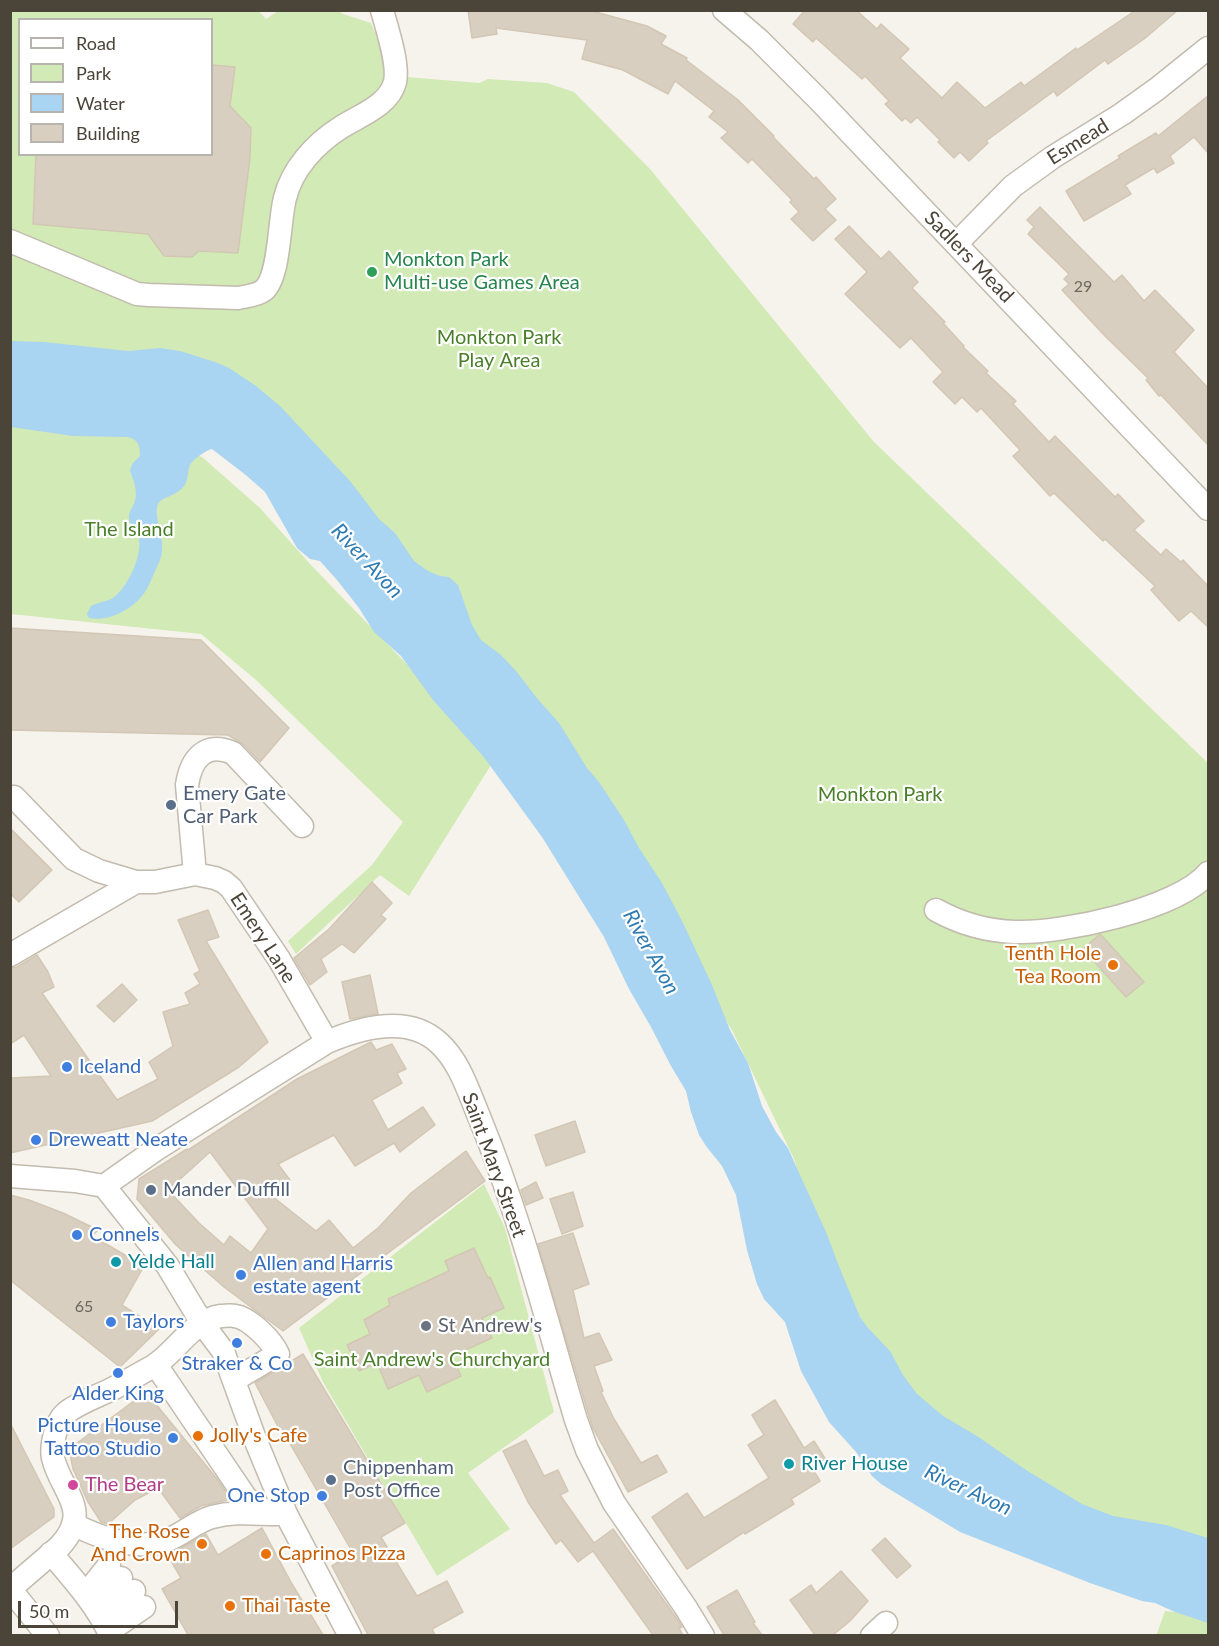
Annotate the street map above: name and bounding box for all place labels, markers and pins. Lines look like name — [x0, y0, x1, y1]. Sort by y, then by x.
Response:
place label: Monkton Park Multi-use Games Area — [384, 248, 580, 295]
marker: Monkton Park Multi-use Games Area — [365, 265, 379, 279]
place label: Emery Gate Car Park — [183, 782, 286, 829]
marker: Emery Gate Car Park — [164, 798, 178, 812]
place label: Tenth Hole Tea Room — [1005, 942, 1101, 989]
marker: Tenth Hole Tea Room — [1106, 958, 1120, 972]
place label: Iceland — [79, 1055, 141, 1079]
marker: Iceland — [60, 1060, 74, 1074]
place label: Dreweatt Neate — [48, 1128, 188, 1152]
marker: Dreweatt Neate — [29, 1133, 43, 1147]
place label: Mander Duffill — [163, 1178, 290, 1202]
marker: Mander Duffill — [144, 1183, 158, 1197]
place label: Connels — [89, 1223, 160, 1247]
marker: Connels — [70, 1228, 84, 1242]
place label: Yelde Hall — [128, 1250, 215, 1274]
place label: Allen and Harris estate agent — [253, 1252, 393, 1299]
marker: Yelde Hall — [109, 1255, 123, 1269]
marker: Allen and Harris estate agent — [234, 1268, 248, 1282]
place label: Taylors — [123, 1310, 184, 1334]
place label: St Andrew's — [438, 1314, 542, 1338]
marker: Taylors — [104, 1315, 118, 1329]
marker: St Andrew's — [419, 1319, 433, 1333]
marker: Straker & Co — [230, 1336, 244, 1350]
place label: Straker & Co — [181, 1352, 293, 1376]
marker: Alder King — [111, 1366, 125, 1380]
place label: Alder King — [72, 1382, 164, 1406]
place label: Picture House Tattoo Studio — [37, 1414, 161, 1461]
place label: Jolly's Cafe — [210, 1424, 307, 1448]
marker: Jolly's Cafe — [191, 1429, 205, 1443]
marker: Picture House Tattoo Studio — [166, 1431, 180, 1445]
place label: River House — [801, 1452, 908, 1476]
place label: Chippenham Post Office — [343, 1456, 454, 1503]
marker: River House — [782, 1457, 796, 1471]
place label: The Bear — [85, 1473, 164, 1497]
marker: Chippenham Post Office — [324, 1473, 338, 1487]
marker: The Bear — [66, 1478, 80, 1492]
place label: One Stop — [227, 1484, 310, 1508]
marker: One Stop — [315, 1489, 329, 1503]
place label: The Rose And Crown — [91, 1520, 190, 1567]
marker: The Rose And Crown — [195, 1537, 209, 1551]
place label: Caprinos Pizza — [278, 1542, 406, 1566]
marker: Caprinos Pizza — [259, 1547, 273, 1561]
place label: Thai Taste — [242, 1594, 330, 1618]
marker: Thai Taste — [223, 1599, 237, 1613]

